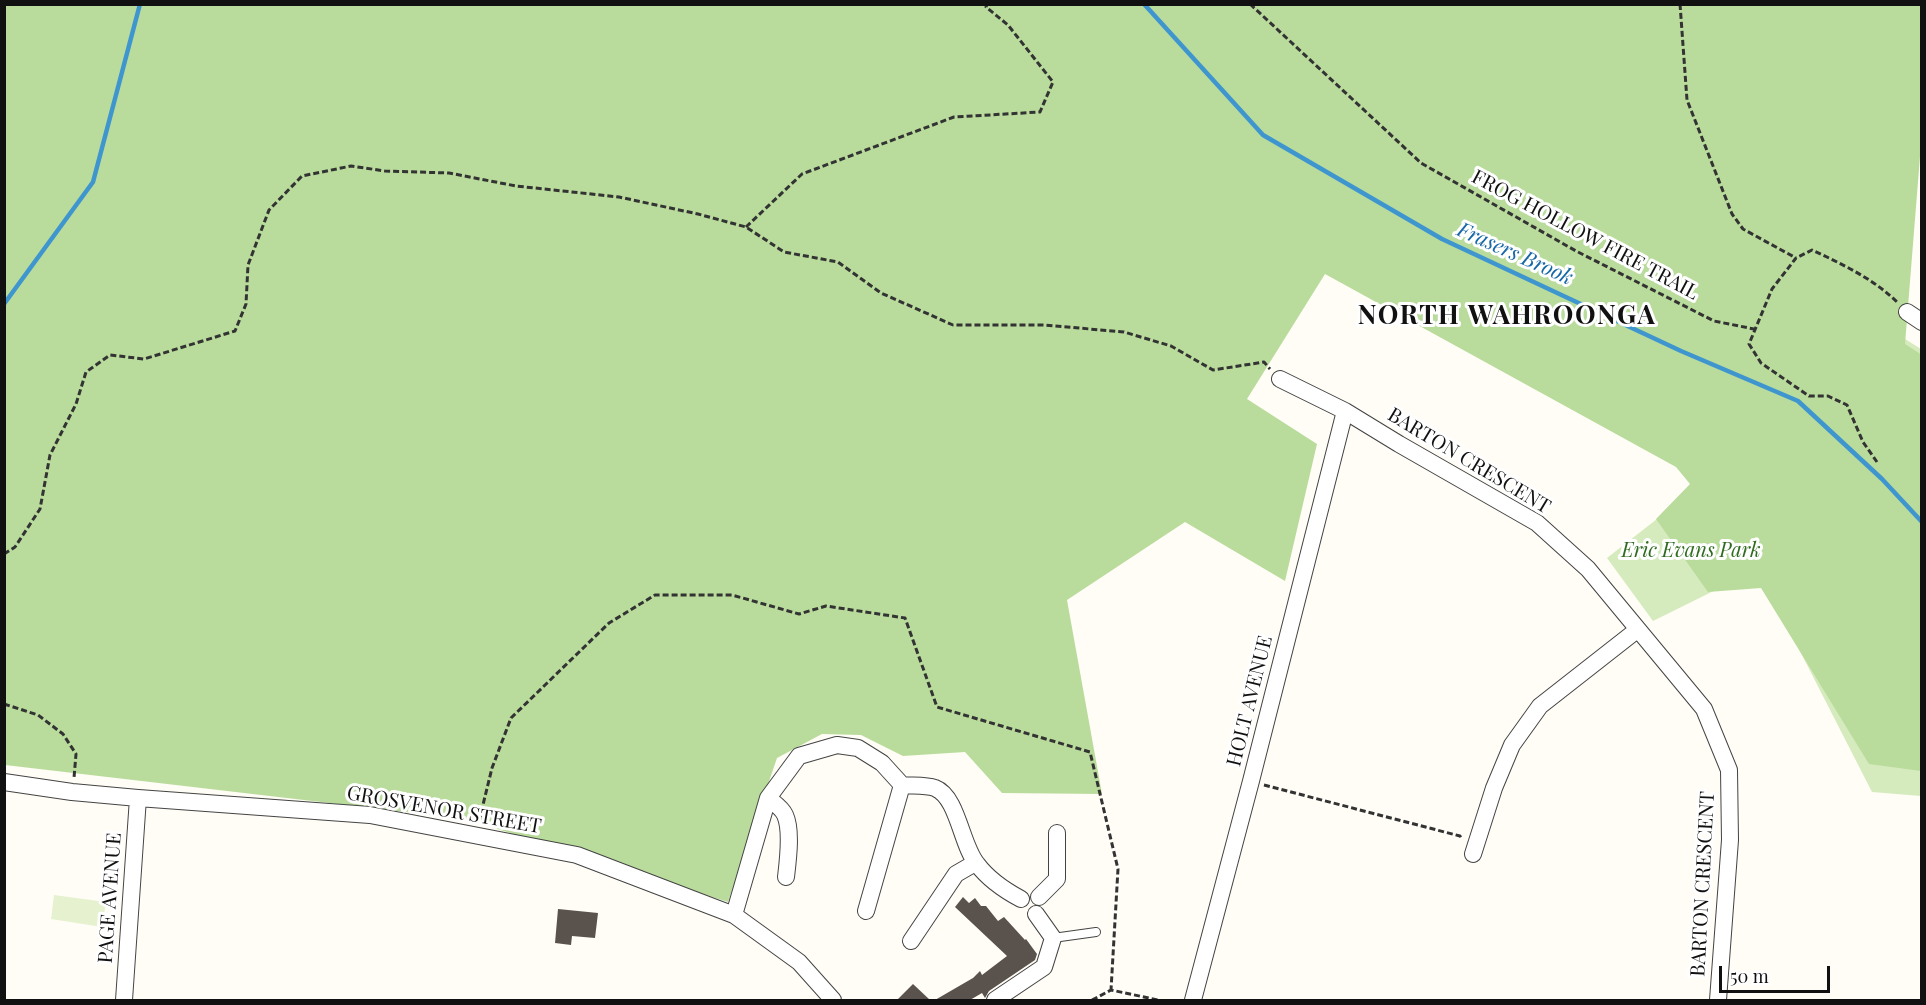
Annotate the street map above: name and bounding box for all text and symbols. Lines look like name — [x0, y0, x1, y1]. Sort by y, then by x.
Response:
street label: FROG HOLLOW FIRE TRAIL — [1467, 165, 1703, 305]
water label: Frasers Brook — [1453, 217, 1577, 291]
district label: NORTH WAHROONGA — [1358, 300, 1656, 332]
street label: BARTON CRESCENT — [1383, 403, 1555, 519]
park label: Eric Evans Park — [1622, 539, 1760, 563]
street label: HOLT AVENUE — [1222, 633, 1278, 769]
street label: GROSVENOR STREET — [345, 781, 543, 839]
street label: BARTON CRESCENT — [1686, 791, 1720, 977]
street label: PAGE AVENUE — [93, 832, 127, 964]
scale bar — [1722, 954, 1833, 992]
text: 50 m — [1730, 964, 1769, 988]

